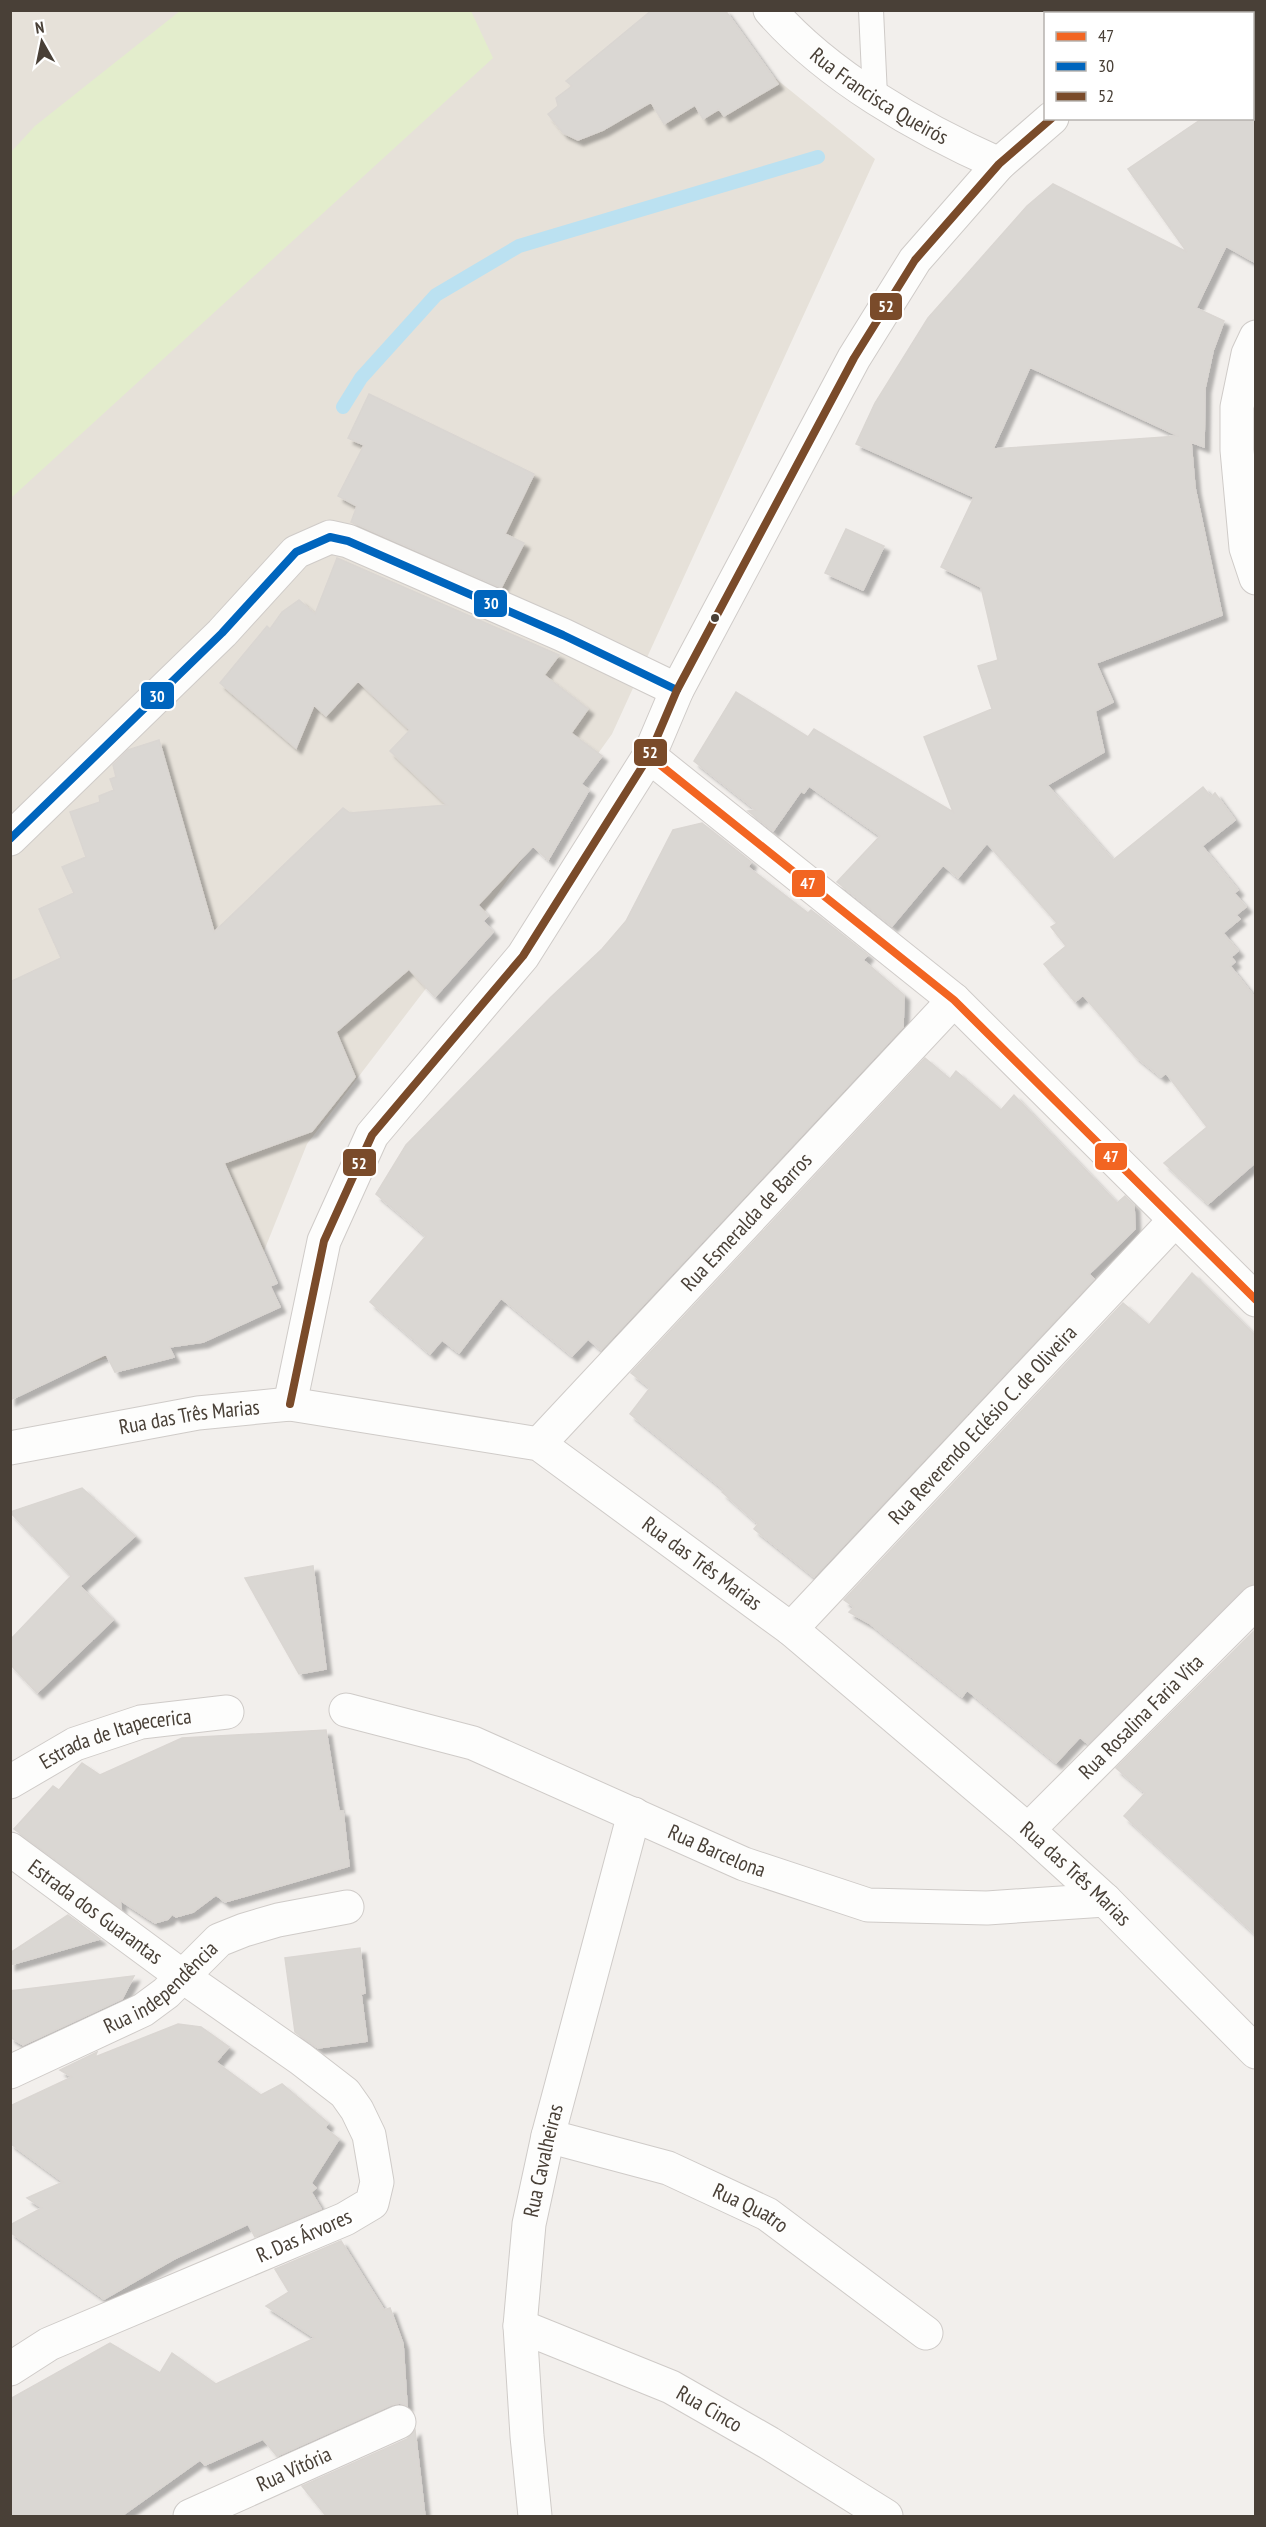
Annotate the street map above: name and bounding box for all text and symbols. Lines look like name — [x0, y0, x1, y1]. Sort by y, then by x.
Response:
north arrow — [12, 12, 72, 72]
legend — [1044, 12, 1254, 120]
text: N — [34, 17, 45, 38]
text: 47 — [1098, 24, 1114, 47]
street label: Rua Francisca Queirós — [805, 41, 953, 150]
text: 30 — [1098, 54, 1114, 77]
text: 52 — [1098, 84, 1114, 107]
line badge: 52 — [869, 292, 903, 321]
text: 52 — [878, 296, 894, 316]
line badge: 30 — [473, 589, 508, 618]
text: 30 — [483, 593, 499, 613]
unlabelled marker — [709, 612, 721, 624]
line badge: 30 — [140, 681, 175, 710]
text: 30 — [149, 686, 165, 706]
line badge: 52 — [633, 738, 668, 767]
text: 52 — [642, 742, 658, 762]
line badge: 47 — [791, 869, 826, 898]
text: 47 — [800, 873, 816, 893]
line badge: 47 — [1094, 1142, 1128, 1171]
text: 47 — [1103, 1146, 1119, 1166]
street label: Rua Esmeralda de Barros — [675, 1147, 817, 1296]
line badge: 52 — [342, 1148, 377, 1177]
text: 52 — [351, 1153, 367, 1173]
street label: Rua Reverendo Eclésio C. de Oliveira — [882, 1319, 1082, 1530]
street label: Rua das Três Marias — [117, 1393, 261, 1440]
street label: Rua das Três Marias — [637, 1510, 767, 1616]
street label: Rua Rosalina Faria Vita — [1073, 1648, 1209, 1785]
street label: Estrada de Itapecerica — [34, 1702, 193, 1775]
street label: Rua das Três Marias — [1015, 1815, 1137, 1932]
street label: Rua Barcelona — [664, 1818, 769, 1883]
street label: Estrada dos Guarantas — [23, 1853, 168, 1970]
street label: Rua independência — [99, 1935, 223, 2039]
street label: Rua Cavalheiras — [517, 2101, 569, 2219]
street label: Rua Quatro — [709, 2177, 794, 2239]
street label: R. Das Árvores — [252, 2203, 356, 2269]
street label: Rua Cinco — [672, 2379, 747, 2438]
street label: Rua Vitória — [252, 2440, 335, 2497]

